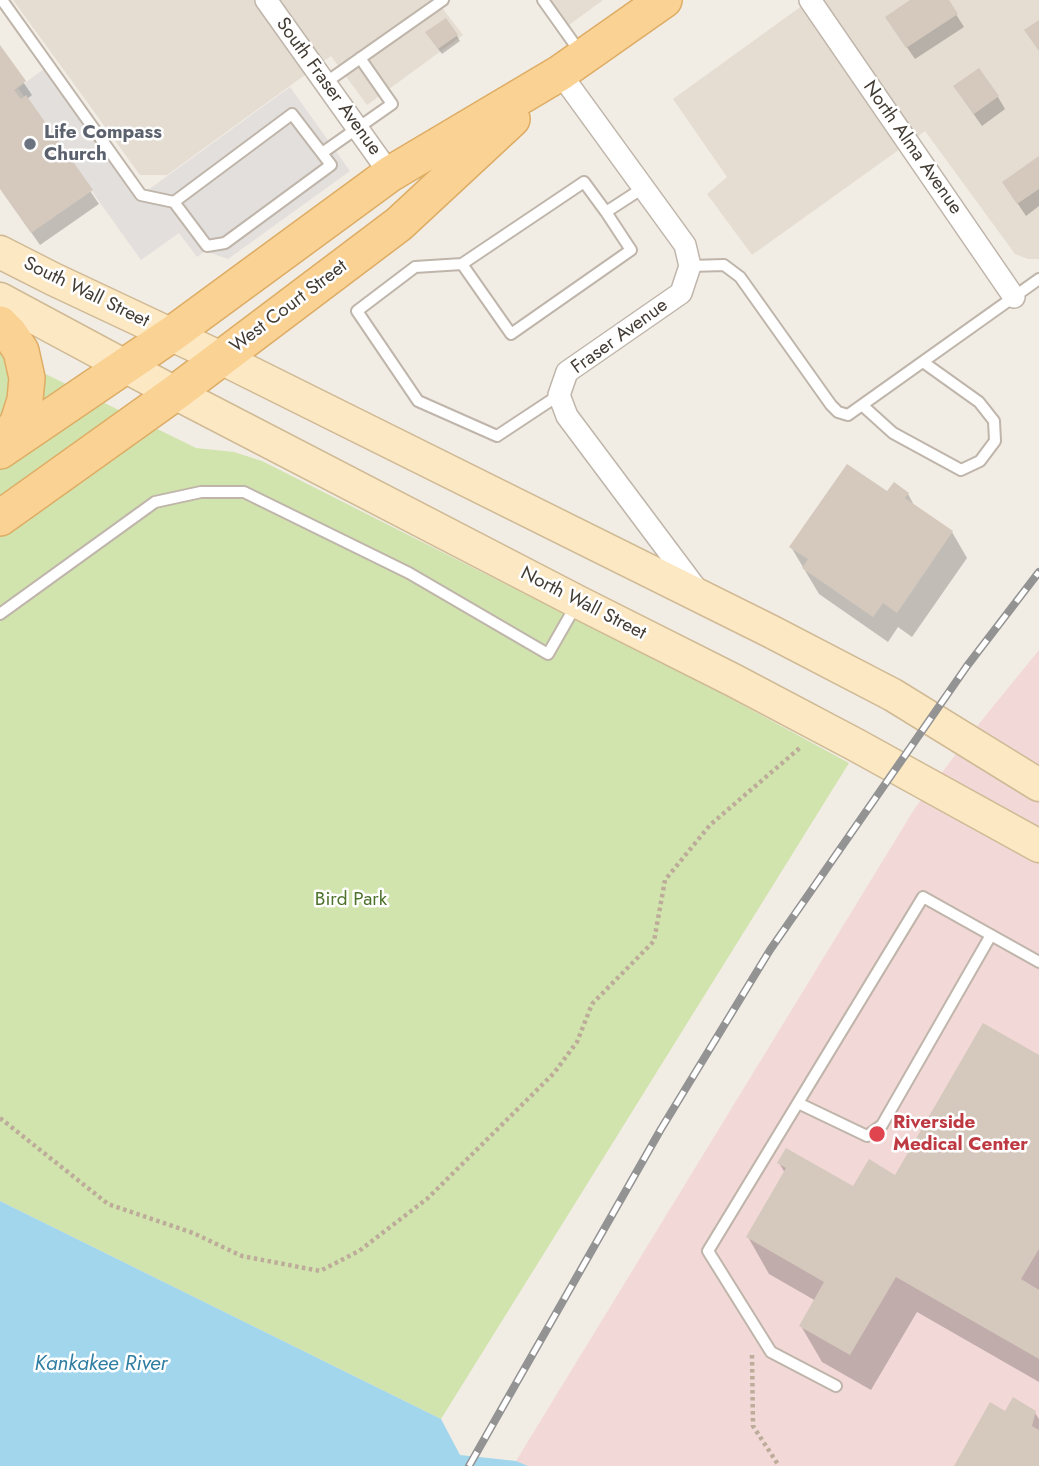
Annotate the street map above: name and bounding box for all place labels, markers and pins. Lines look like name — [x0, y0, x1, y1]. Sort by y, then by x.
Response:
place label: Life Compass Church — [44, 122, 162, 166]
marker: Life Compass Church — [22, 136, 38, 152]
place label: Riverside Medical Center — [893, 1112, 1028, 1156]
marker: Riverside Medical Center — [867, 1124, 887, 1144]

